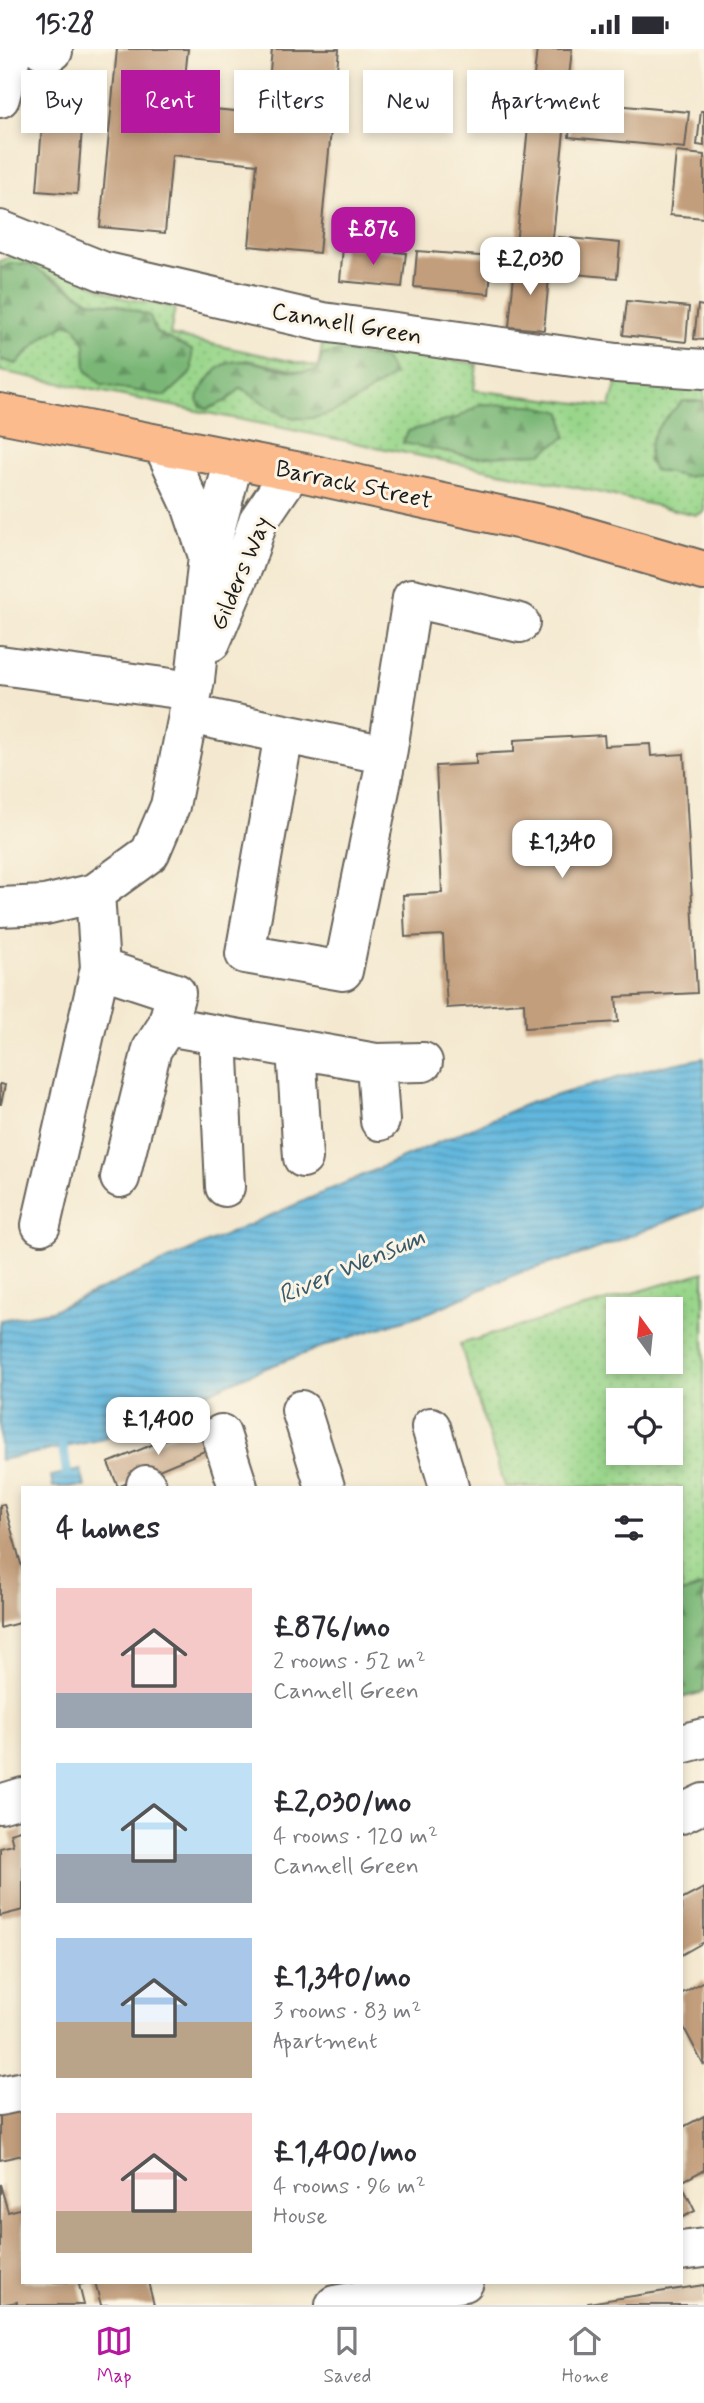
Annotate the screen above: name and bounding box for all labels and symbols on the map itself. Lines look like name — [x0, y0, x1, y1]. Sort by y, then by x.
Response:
pin: £876 — [332, 207, 414, 267]
pin: £2,030 — [473, 237, 587, 297]
street label: Cannell Green — [269, 296, 424, 353]
street label: Barrack Street — [272, 454, 435, 517]
street label: Gilders Way — [204, 512, 279, 635]
pin: £1,340 — [505, 821, 619, 880]
water label: River Wensum — [273, 1221, 431, 1313]
north arrow — [606, 1297, 682, 1374]
pin: £1,400 — [101, 1397, 215, 1457]

